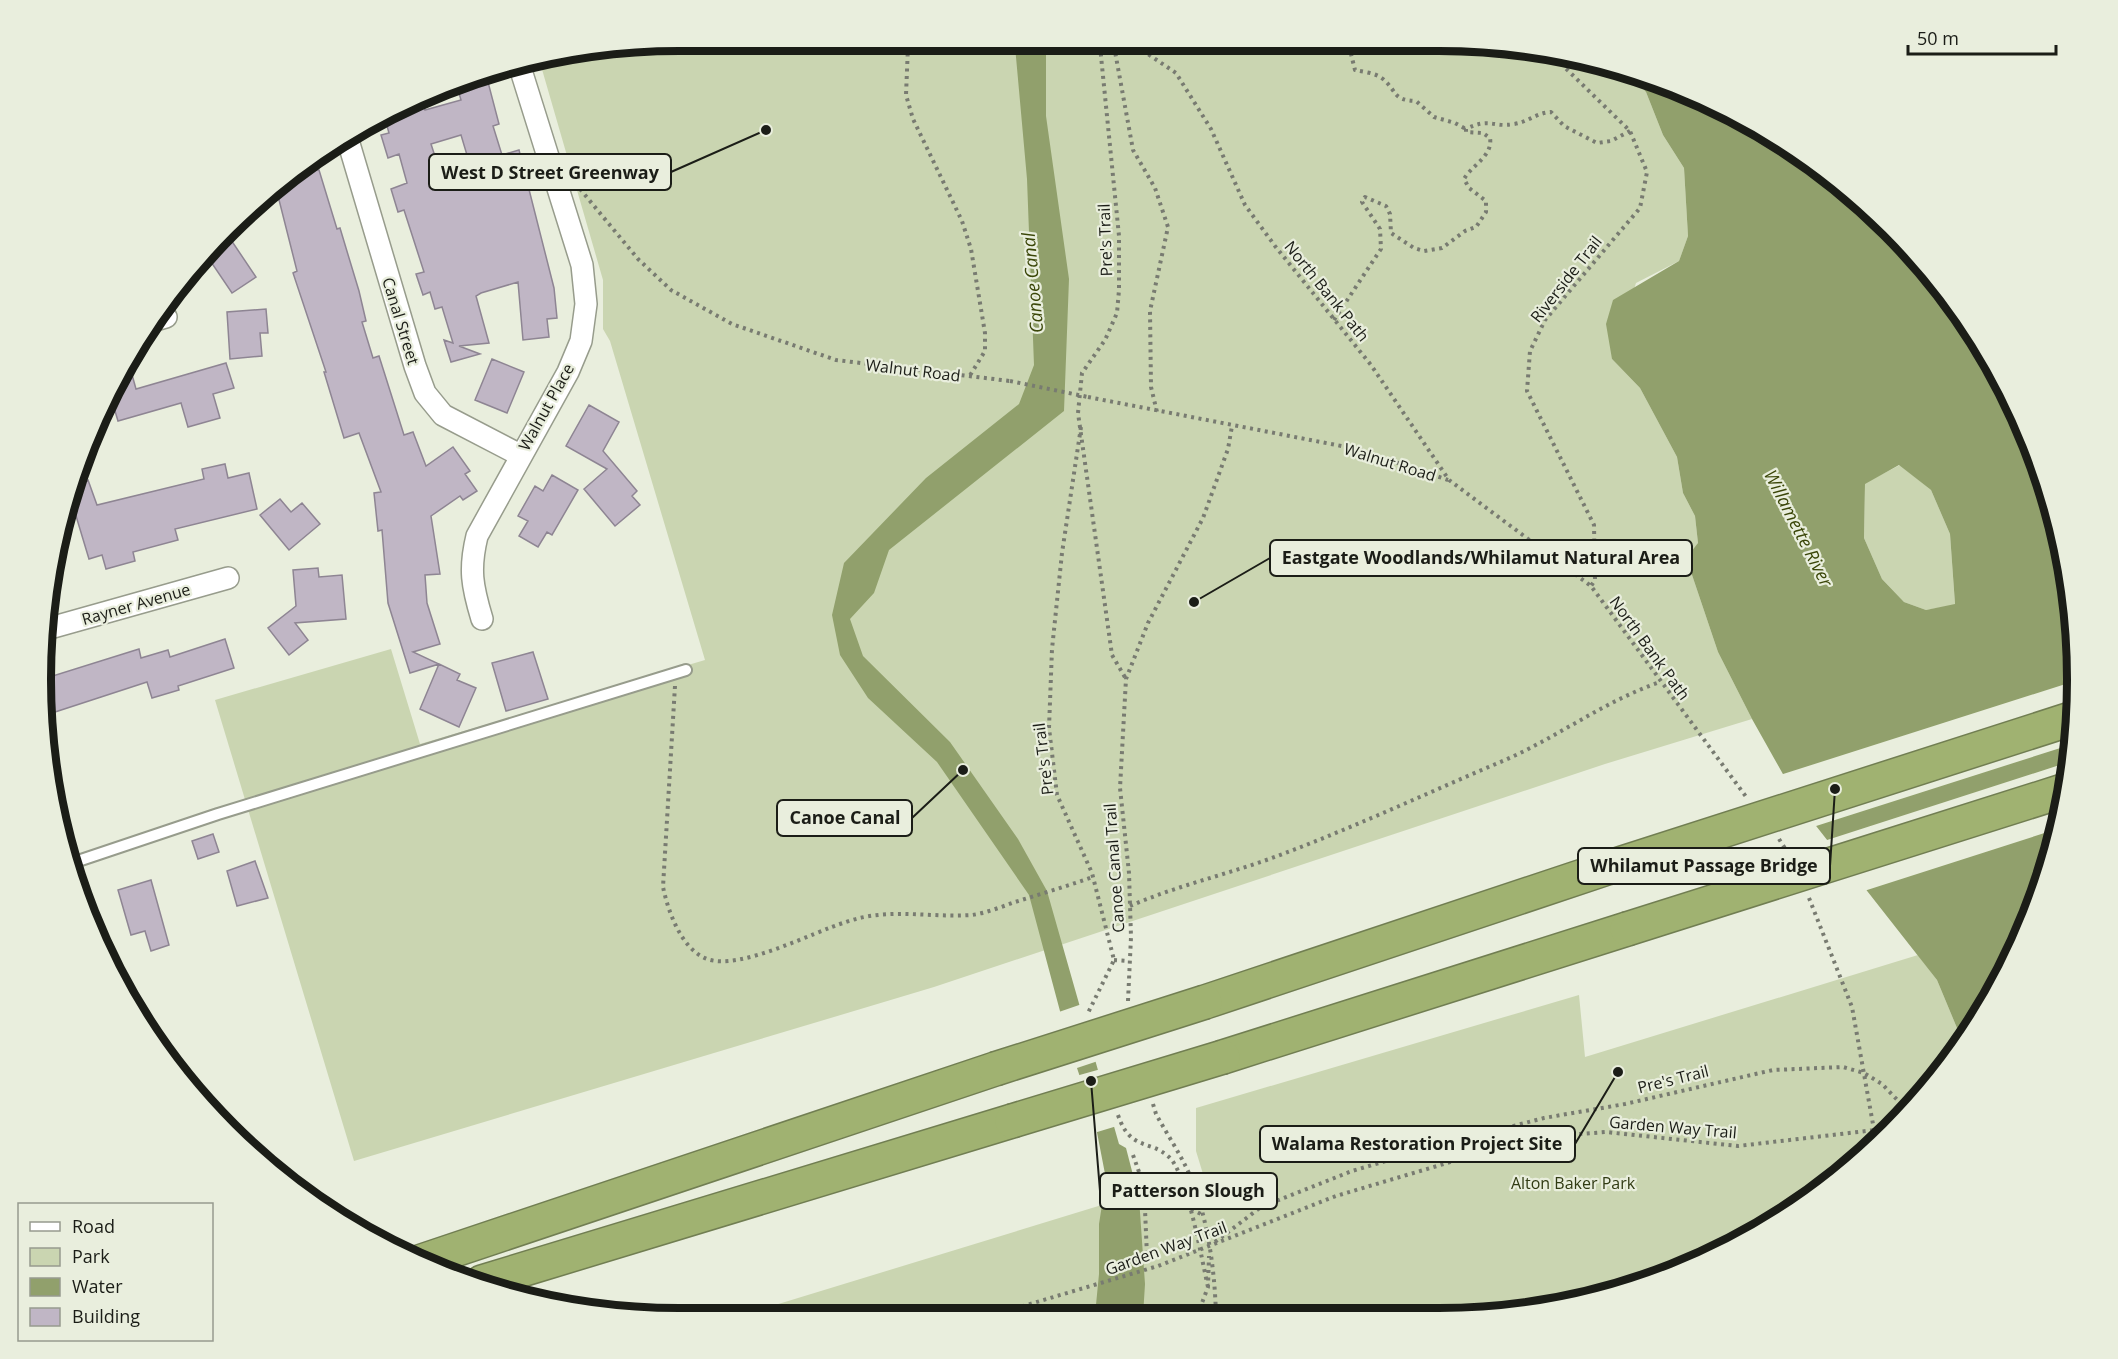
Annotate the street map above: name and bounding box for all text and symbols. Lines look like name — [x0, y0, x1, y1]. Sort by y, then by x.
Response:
scale bar — [1908, 18, 2056, 56]
text: 50 m — [1917, 26, 1959, 50]
callout: West D Street Greenway — [429, 154, 671, 190]
text: West D Street Greenway — [441, 160, 660, 184]
street label: Pre's Trail — [1093, 203, 1117, 277]
water label: Canoe Canal — [1016, 231, 1048, 334]
street label: Riverside Trail — [1525, 231, 1607, 327]
street label: North Bank Path — [1280, 236, 1374, 346]
street label: Canal Street — [377, 274, 425, 368]
street label: Walnut Road — [864, 353, 962, 387]
street label: Walnut Place — [513, 360, 579, 454]
street label: Walnut Road — [1341, 438, 1439, 486]
water label: Willamette River — [1759, 465, 1839, 591]
callout: Eastgate Woodlands/Whilamut Natural Area — [1270, 540, 1692, 576]
text: Eastgate Woodlands/Whilamut Natural Area — [1282, 545, 1680, 569]
street label: Rayner Avenue — [79, 578, 193, 630]
street label: North Bank Path — [1605, 592, 1695, 704]
street label: Pre's Trail — [1028, 722, 1058, 796]
callout: Canoe Canal — [777, 800, 912, 836]
street label: Canoe Canal Trail — [1099, 803, 1129, 933]
text: Canoe Canal — [789, 805, 901, 829]
callout: Whilamut Passage Bridge — [1578, 848, 1830, 884]
text: Whilamut Passage Bridge — [1590, 853, 1818, 877]
street label: Pre's Trail — [1635, 1060, 1711, 1098]
street label: Garden Way Trail — [1608, 1110, 1738, 1144]
callout: Walama Restoration Project Site — [1260, 1126, 1575, 1162]
text: Walama Restoration Project Site — [1272, 1131, 1562, 1155]
park label: Alton Baker Park — [1511, 1172, 1636, 1194]
callout: Patterson Slough — [1100, 1173, 1277, 1209]
text: Patterson Slough — [1111, 1178, 1265, 1202]
legend — [18, 1203, 213, 1341]
text: Road — [72, 1214, 115, 1238]
street label: Garden Way Trail — [1102, 1216, 1230, 1280]
text: Park — [72, 1244, 110, 1268]
text: Water — [72, 1274, 123, 1298]
text: Building — [72, 1304, 140, 1328]

